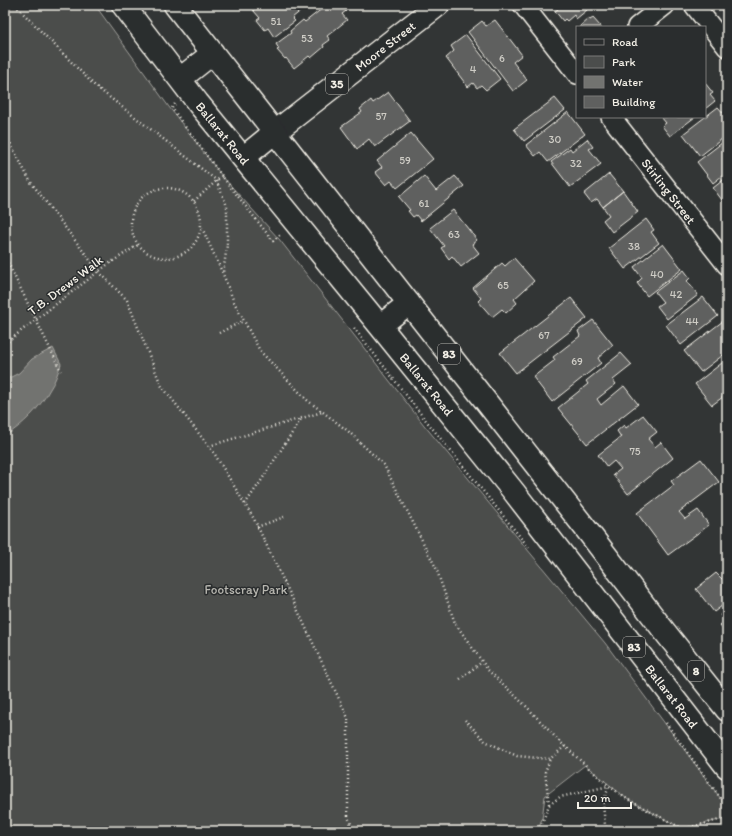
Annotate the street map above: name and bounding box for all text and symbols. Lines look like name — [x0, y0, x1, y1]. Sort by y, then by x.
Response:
house number: 51 — [271, 15, 281, 28]
street label: Moore Street — [352, 18, 419, 75]
legend — [576, 26, 706, 118]
house number: 53 — [301, 32, 313, 45]
text: Road — [612, 35, 638, 49]
house number: 6 — [499, 52, 505, 65]
text: Park — [612, 55, 636, 69]
house number: 4 — [470, 63, 477, 76]
road number: 35 — [326, 74, 348, 94]
text: Water — [612, 75, 643, 89]
text: Building — [612, 95, 656, 109]
street label: Ballarat Road — [193, 99, 253, 168]
house number: 57 — [375, 110, 387, 123]
house number: 30 — [549, 133, 562, 146]
house number: 59 — [399, 154, 411, 167]
street label: Stirling Street — [638, 156, 699, 227]
house number: 32 — [570, 157, 582, 170]
house number: 61 — [419, 197, 429, 210]
house number: 63 — [448, 228, 460, 241]
house number: 38 — [628, 240, 640, 253]
street label: T.B. Drews Walk — [25, 252, 106, 319]
house number: 40 — [650, 268, 664, 281]
house number: 65 — [497, 279, 509, 292]
house number: 42 — [670, 288, 682, 301]
house number: 44 — [685, 315, 699, 328]
house number: 67 — [538, 329, 550, 342]
road number: 83 — [438, 344, 460, 364]
street label: Ballarat Road — [397, 350, 457, 419]
house number: 69 — [571, 355, 583, 368]
house number: 75 — [629, 445, 641, 458]
park label: Footscray Park — [205, 582, 288, 597]
road number: 83 — [623, 637, 645, 657]
road number: 8 — [688, 661, 704, 681]
street label: Ballarat Road — [642, 662, 701, 731]
scale bar — [578, 784, 631, 810]
text: 20 m — [584, 791, 611, 805]

